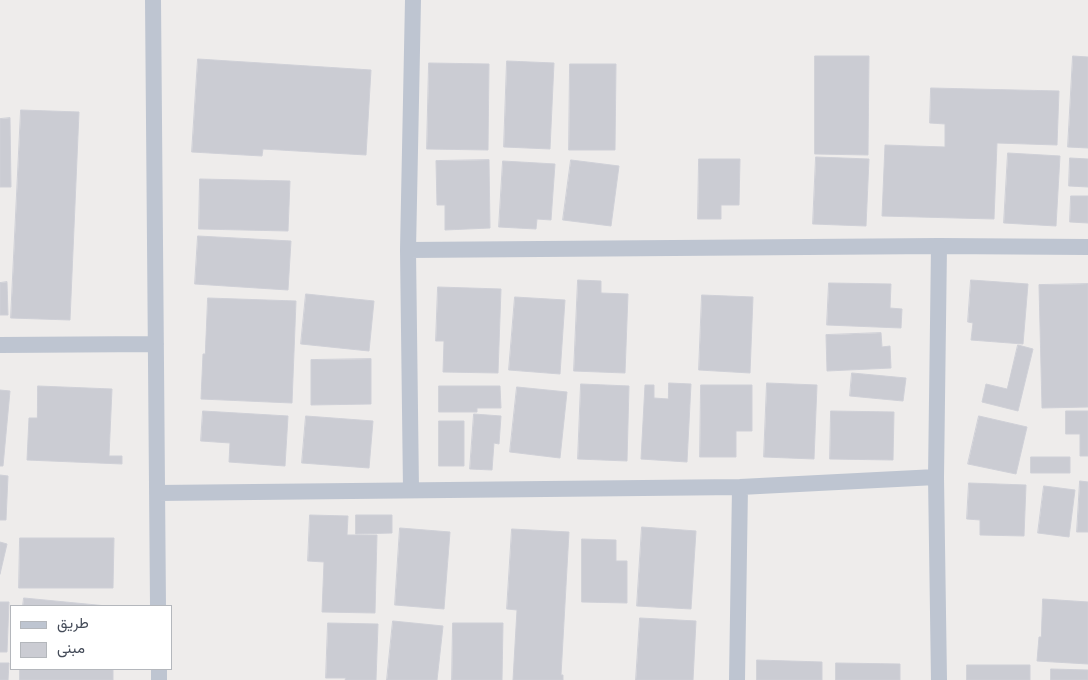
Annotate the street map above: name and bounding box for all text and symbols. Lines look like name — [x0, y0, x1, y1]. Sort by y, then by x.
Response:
legend — [10, 605, 172, 670]
text: طريق — [57, 614, 89, 632]
text: مبنى — [57, 639, 85, 657]

